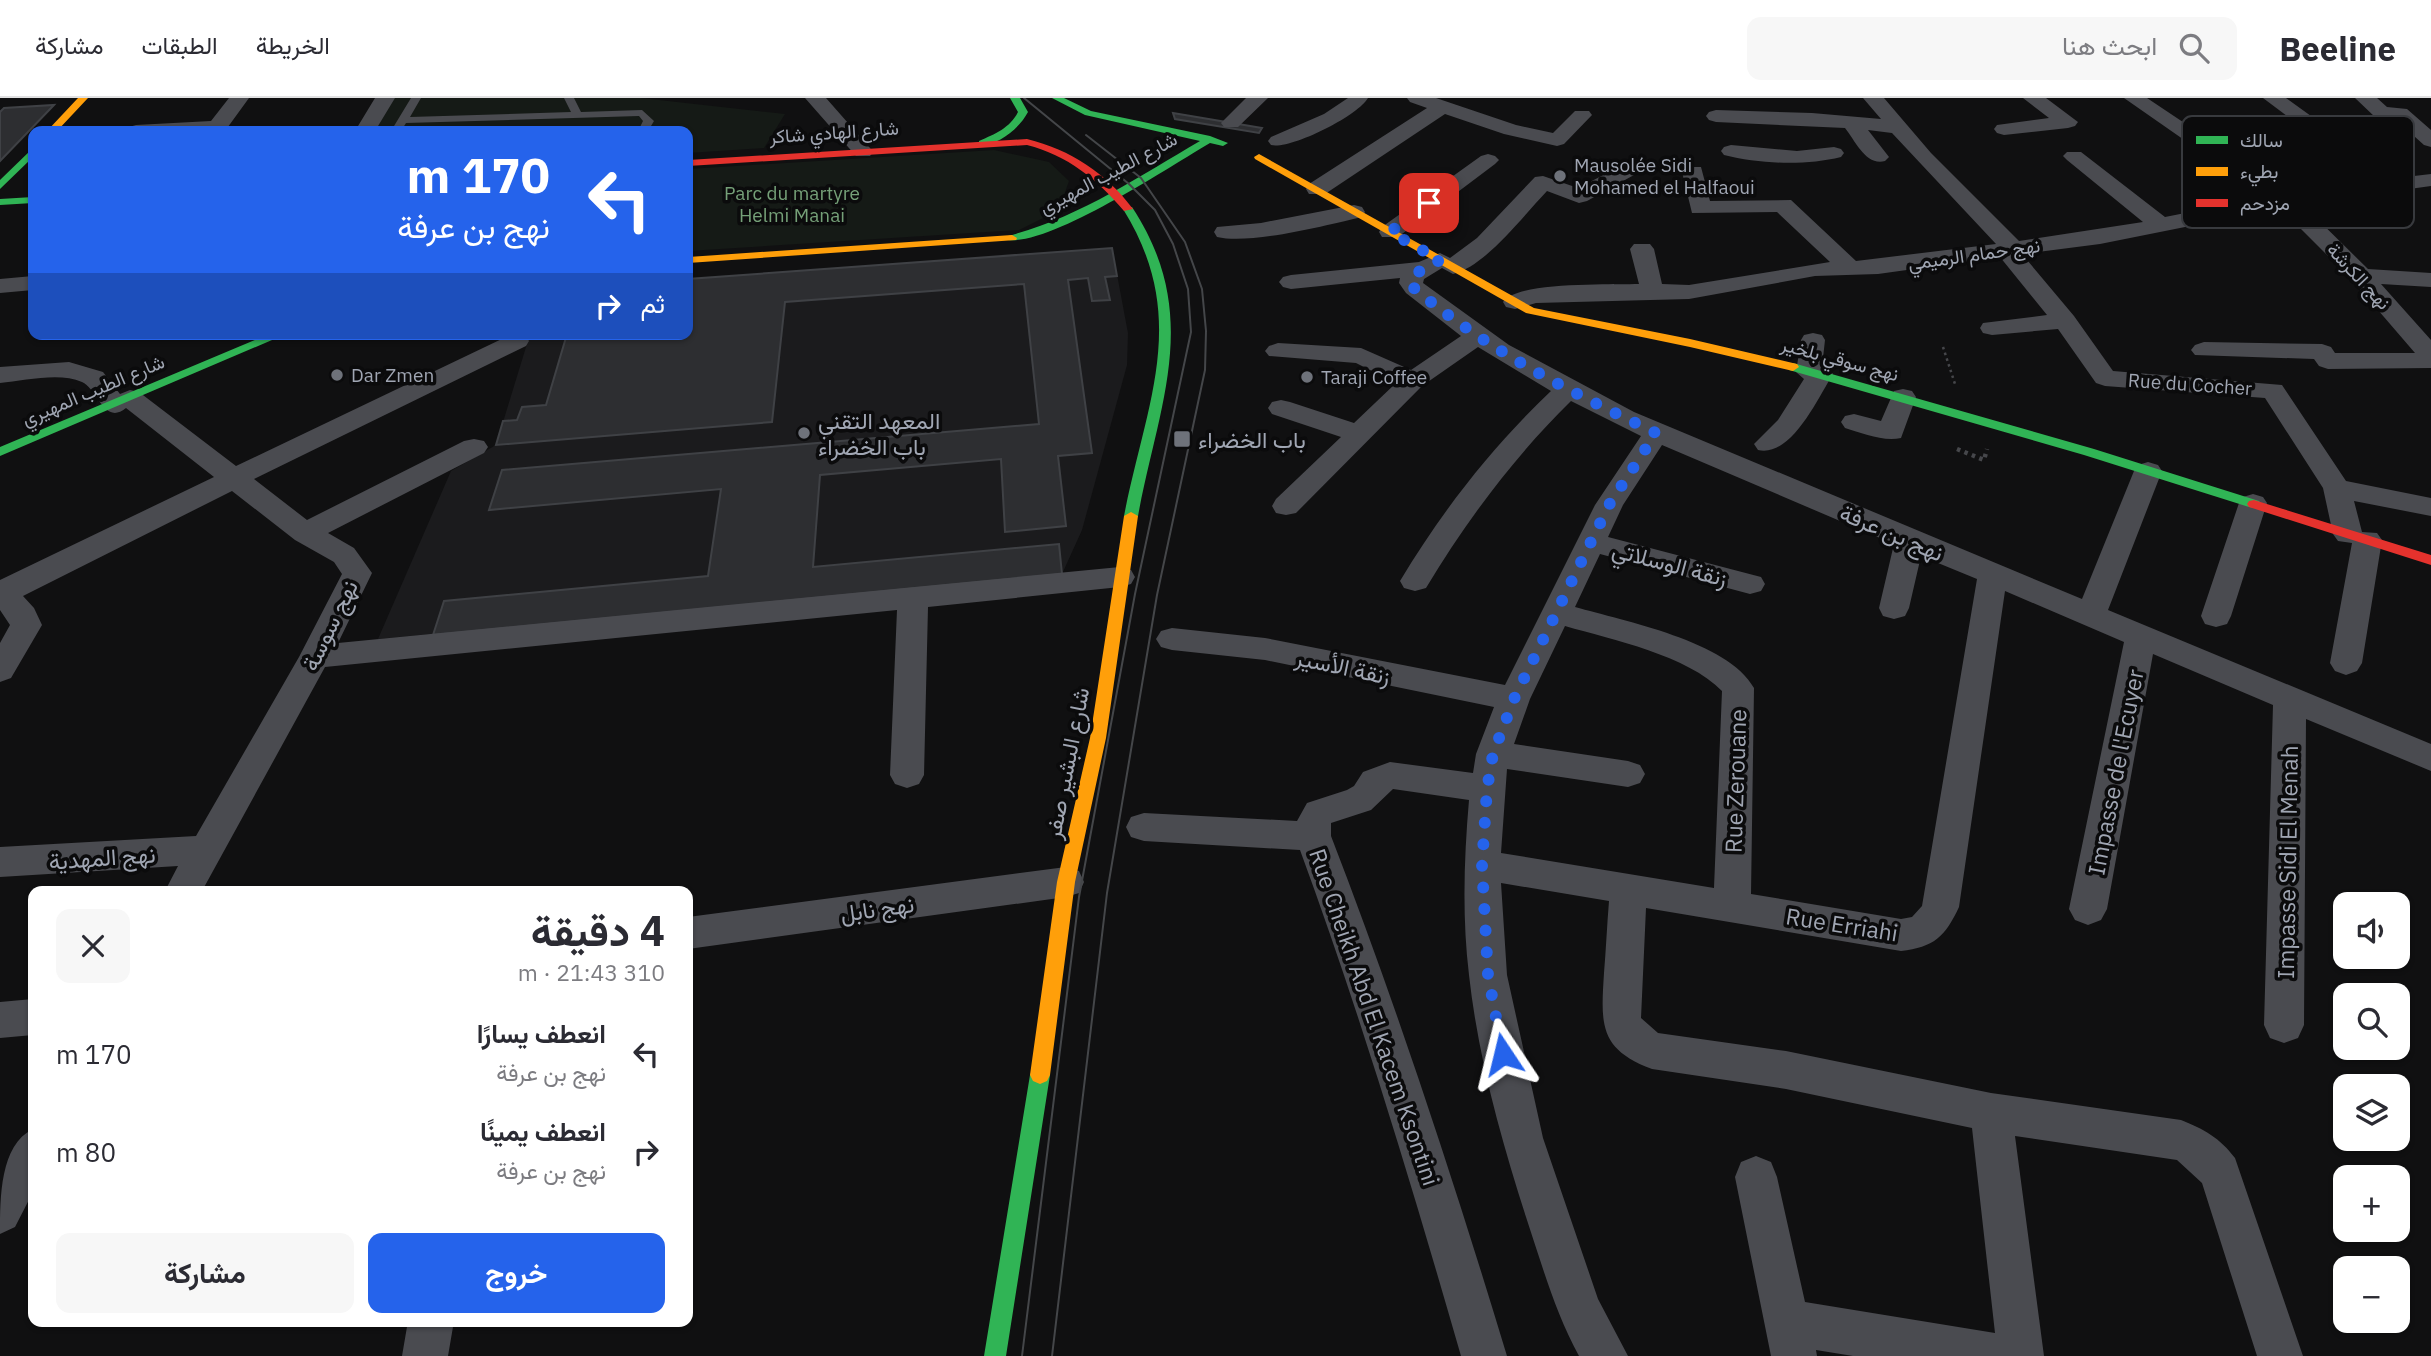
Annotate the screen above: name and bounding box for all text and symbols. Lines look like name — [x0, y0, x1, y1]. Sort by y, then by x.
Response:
search box — [1747, 17, 2237, 80]
text: Beeline — [2279, 27, 2396, 70]
text: ابحث هنا — [2062, 28, 2157, 62]
text: مشاركة — [35, 29, 103, 61]
text: الطبقات — [141, 29, 218, 61]
text: الخريطة — [256, 29, 330, 61]
icon: search — [2175, 29, 2213, 67]
street label: شارع الهادي شاكر — [767, 116, 900, 153]
legend — [2182, 116, 2414, 228]
street label: شارع الطيب المهيري — [1035, 126, 1183, 223]
text: سالك — [2240, 128, 2283, 152]
text: 170 m — [406, 143, 550, 206]
place label: Mausolée Sidi Mohamed el Halfaoui — [1574, 153, 1755, 199]
icon: left — [574, 154, 665, 245]
text: بطيء — [2240, 159, 2278, 187]
marker: Mausolée Sidi Mohamed el Halfaoui — [1552, 168, 1568, 184]
pin — [1399, 173, 1459, 233]
park label: Parc du martyre Helmi Manai — [724, 181, 860, 227]
icon: arrive — [1410, 184, 1448, 222]
text: مزدحم — [2240, 191, 2290, 216]
text: نهج بن عرفة — [397, 205, 550, 247]
street label: نهج حمام الرميمي — [1906, 233, 2042, 279]
street label: نهج الكرشة — [2321, 238, 2396, 316]
text: ثم — [641, 286, 665, 320]
icon: right — [589, 287, 627, 325]
street label: نهج سوقي بلخير — [1777, 332, 1901, 390]
street label: شارع الطيب المهيري — [18, 349, 170, 435]
place label: Dar Zmen — [351, 363, 434, 387]
place label: Taraji Coffee — [1321, 365, 1427, 389]
marker: Dar Zmen — [329, 367, 345, 383]
street label: Rue du Cocher — [2127, 368, 2253, 400]
marker: Taraji Coffee — [1299, 369, 1315, 385]
place label: المعهد التقني باب الخضراء — [818, 405, 940, 462]
place label: باب الخضراء — [1198, 424, 1306, 455]
marker: المعهد التقني باب الخضراء — [796, 425, 812, 441]
marker: باب الخضراء — [1172, 429, 1192, 449]
street label: نهج بن عرفة — [1835, 497, 1948, 569]
street label: زنقة الوسلاتي — [1608, 533, 1731, 598]
street label: نهج سوسة — [294, 575, 366, 676]
street label: زنقة الأسير — [1292, 641, 1393, 692]
street label: Impasse de l'Ecuyer — [2080, 666, 2150, 877]
street label: شارع البشير صفر — [1036, 685, 1097, 843]
street label: Rue Zerouane — [1717, 709, 1753, 853]
street label: Impasse Sidi El Menah — [2270, 745, 2304, 979]
street label: نهج المهدية — [47, 838, 157, 878]
street label: Rue Cheikh Abd El Kacem Ksontini — [1303, 844, 1447, 1190]
street label: نهج نابل — [838, 888, 916, 930]
map controls — [2333, 892, 2410, 1333]
button: sound — [2333, 892, 2410, 969]
street label: Rue Erriahi — [1784, 900, 1900, 948]
text: 4 دقيقة — [531, 903, 665, 958]
button: close — [56, 909, 130, 983]
text: 310 m · 21:43 — [518, 957, 665, 987]
button: search — [2333, 983, 2410, 1060]
text: انعطف يسارًا — [477, 1016, 606, 1050]
position arrow — [1466, 1017, 1540, 1091]
icon: left — [627, 1035, 665, 1073]
text: 170 m — [56, 1037, 132, 1071]
text: نهج بن عرفة — [496, 1057, 606, 1087]
button: layers — [2333, 1074, 2410, 1151]
text: انعطف يمينًا — [480, 1114, 606, 1148]
icon: right — [627, 1133, 665, 1171]
text: 80 m — [56, 1135, 116, 1169]
text: نهج بن عرفة — [496, 1155, 606, 1185]
button: + — [2333, 1165, 2410, 1242]
button: مشاركة — [56, 1233, 354, 1313]
button: خروج — [368, 1233, 665, 1313]
button: − — [2333, 1256, 2410, 1333]

